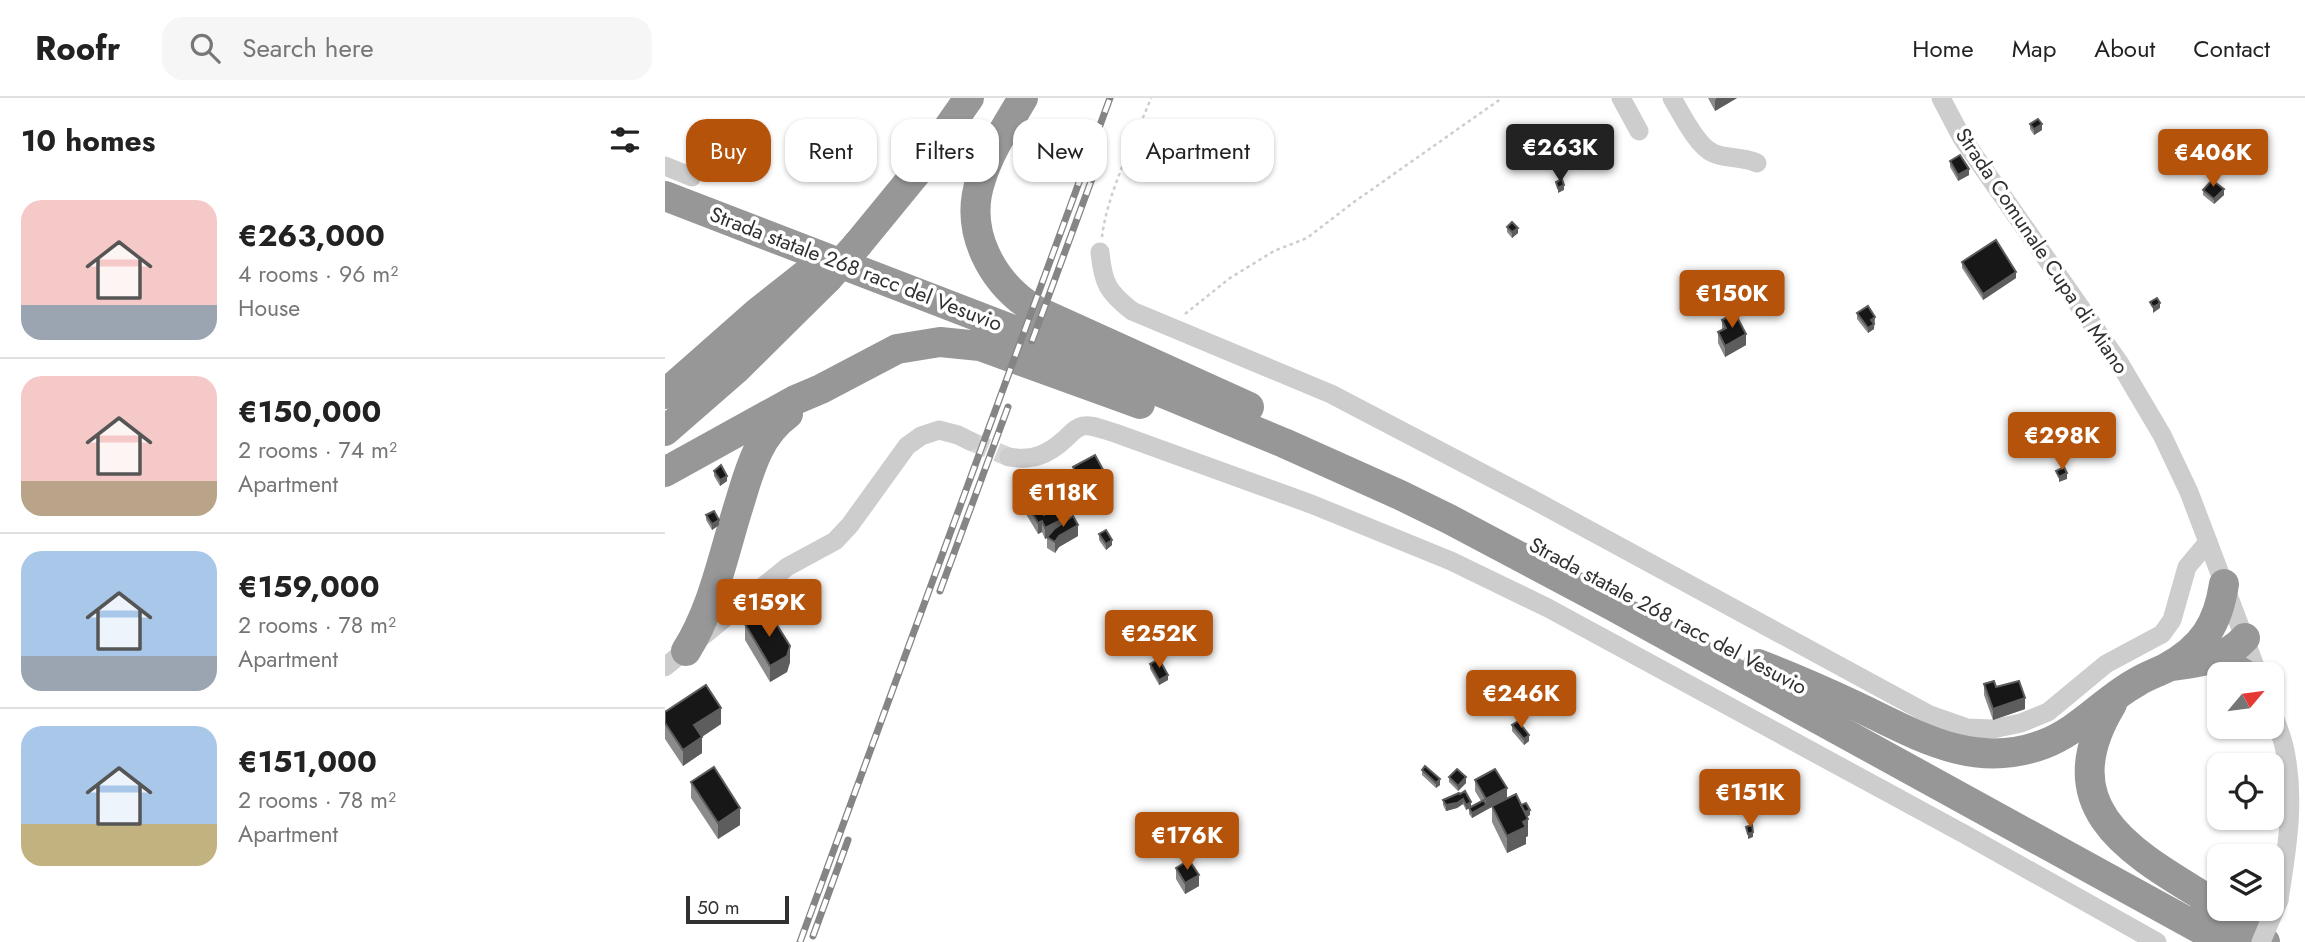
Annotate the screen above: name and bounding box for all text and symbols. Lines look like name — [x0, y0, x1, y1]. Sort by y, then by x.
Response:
search box — [162, 17, 652, 80]
text: Roofr — [35, 25, 120, 72]
icon: search — [186, 29, 224, 67]
text: Search here — [242, 29, 374, 67]
text: Home — [1912, 31, 1974, 66]
text: Map — [2012, 31, 2056, 66]
text: About — [2094, 31, 2155, 66]
text: Contact — [2193, 31, 2270, 66]
text: 10 homes — [21, 119, 155, 162]
chip: Buy — [686, 119, 771, 182]
chip: Rent — [785, 119, 877, 182]
chip: Filters — [891, 119, 999, 182]
chip: New — [1013, 119, 1107, 182]
chip: Apartment — [1121, 119, 1274, 182]
icon: filters — [606, 121, 644, 159]
street label: Strada Comunale Cupa di Miano — [1948, 122, 2136, 380]
pin: €263K — [1511, 125, 1609, 184]
text: €263K — [1522, 130, 1598, 164]
pin: €406K — [2164, 130, 2262, 189]
text: €406K — [2174, 135, 2252, 169]
street label: Strada statale 268 racc del Vesuvio — [705, 199, 1007, 339]
text: €263,000 — [238, 214, 385, 257]
icon: home — [77, 228, 161, 312]
text: 4 rooms · 96 m² — [238, 257, 398, 291]
pin: €150K — [1683, 271, 1781, 330]
text: €150K — [1696, 276, 1768, 310]
text: House — [238, 291, 300, 325]
text: €150,000 — [238, 390, 381, 433]
icon: home — [77, 404, 161, 488]
pin: €298K — [2013, 412, 2111, 472]
text: €298K — [2024, 418, 2100, 452]
text: 2 rooms · 74 m² — [238, 433, 397, 467]
text: Apartment — [238, 467, 338, 501]
pin: €118K — [1014, 470, 1112, 529]
text: €118K — [1029, 475, 1097, 509]
street label: Strada statale 268 racc del Vesuvio — [1524, 530, 1812, 702]
text: €159,000 — [238, 565, 380, 608]
icon: home — [77, 579, 161, 663]
pin: €159K — [720, 580, 818, 639]
text: €159K — [732, 585, 806, 619]
text: 2 rooms · 78 m² — [238, 608, 396, 642]
pin: €252K — [1110, 610, 1208, 670]
text: €252K — [1121, 616, 1197, 650]
text: Apartment — [238, 642, 338, 676]
north arrow — [2207, 662, 2284, 738]
map controls — [2207, 662, 2284, 921]
pin: €246K — [1472, 670, 1570, 730]
text: €246K — [1482, 676, 1560, 710]
text: €151,000 — [238, 740, 377, 783]
button: locate — [2207, 753, 2284, 830]
icon: home — [77, 754, 161, 838]
pin: €151K — [1701, 770, 1799, 829]
text: €151K — [1715, 775, 1785, 809]
text: 2 rooms · 78 m² — [238, 783, 396, 817]
pin: €176K — [1138, 812, 1236, 872]
text: Apartment — [238, 817, 338, 851]
text: €176K — [1151, 818, 1223, 852]
button: layers — [2207, 844, 2284, 921]
scale bar — [686, 893, 789, 925]
text: 50 m — [697, 894, 740, 921]

